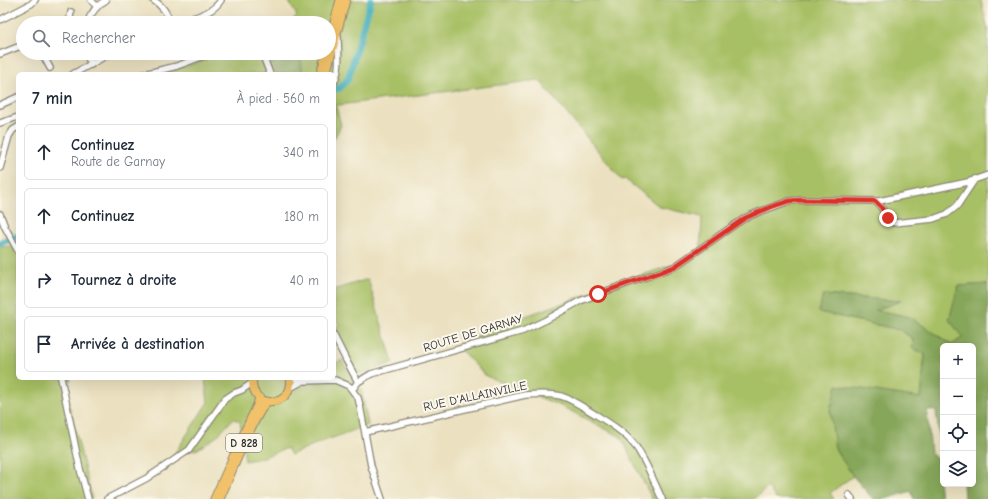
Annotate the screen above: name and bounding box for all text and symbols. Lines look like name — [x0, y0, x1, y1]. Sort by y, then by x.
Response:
search box — [16, 16, 336, 60]
icon: search — [30, 27, 52, 49]
text: Rechercher — [62, 29, 135, 47]
text: 7 min — [32, 89, 73, 108]
text: À pied · 560 m — [237, 91, 320, 106]
text: Continuez — [71, 136, 134, 154]
icon: ahead — [33, 141, 55, 163]
text: 340 m — [283, 145, 319, 160]
text: Route de Garnay — [71, 154, 165, 169]
icon: ahead — [33, 205, 55, 227]
text: Continuez — [71, 207, 134, 225]
text: 180 m — [284, 209, 319, 224]
route end — [879, 209, 897, 227]
icon: right — [33, 269, 55, 291]
text: Tournez à droite — [71, 271, 176, 289]
text: 40 m — [290, 273, 319, 288]
route start — [589, 285, 607, 303]
street label: ROUTE DE GARNAY — [421, 311, 525, 355]
icon: arrive — [33, 333, 55, 355]
text: Arrivée à destination — [71, 335, 205, 353]
map controls — [940, 343, 976, 487]
button: + — [940, 343, 976, 379]
street label: RUE D'ALLAINVILLE — [422, 378, 528, 414]
button: − — [940, 379, 976, 415]
button: locate — [940, 415, 976, 451]
road number: D 828 — [226, 434, 262, 452]
button: layers — [940, 451, 976, 487]

